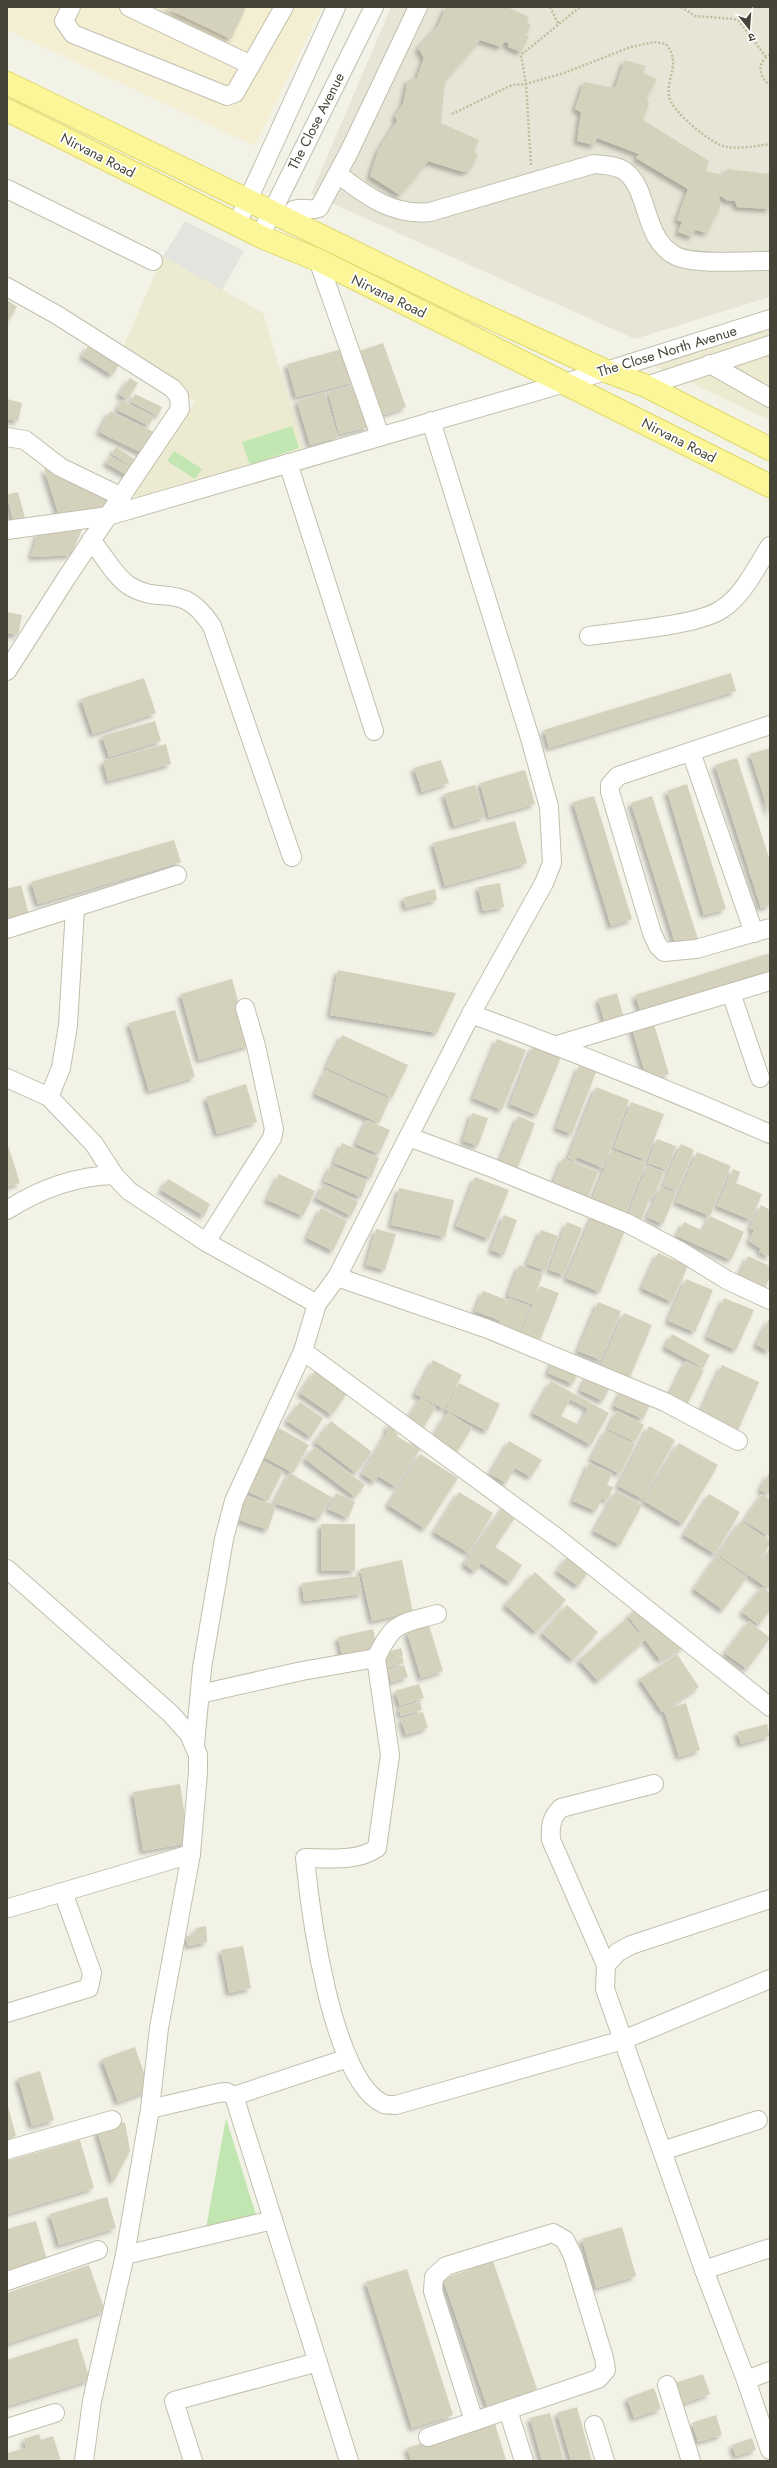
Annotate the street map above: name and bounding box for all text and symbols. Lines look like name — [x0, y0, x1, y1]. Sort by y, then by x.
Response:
north arrow — [729, 8, 769, 48]
text: उ — [746, 29, 757, 46]
street label: The Close Avenue — [283, 69, 349, 173]
street label: Nirvana Road — [57, 128, 139, 182]
street label: Nirvana Road — [348, 269, 430, 323]
street label: The Close North Avenue — [595, 320, 739, 382]
street label: Nirvana Road — [638, 413, 720, 467]

